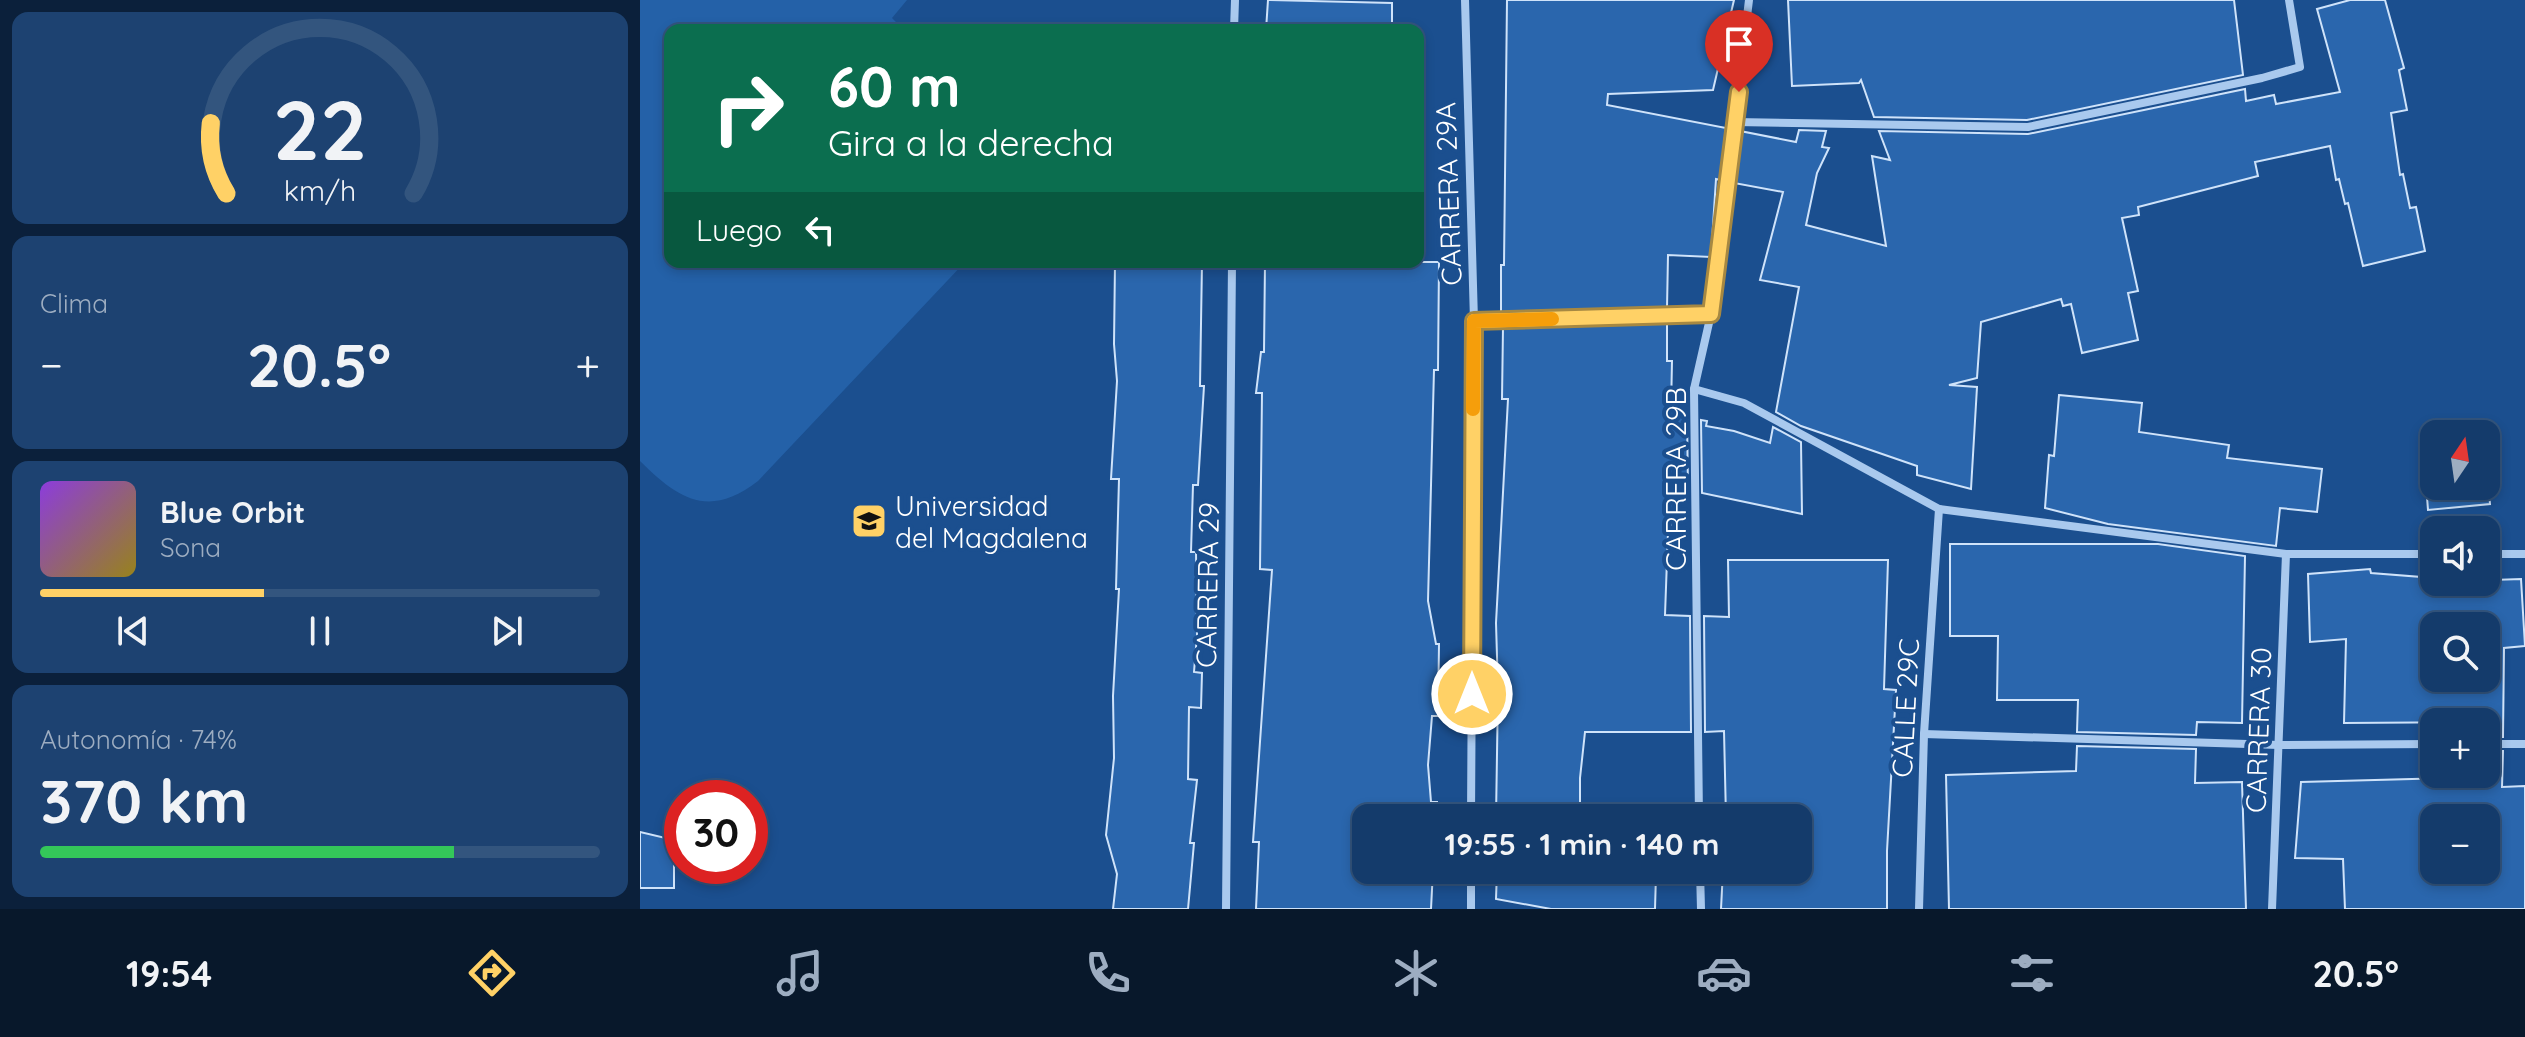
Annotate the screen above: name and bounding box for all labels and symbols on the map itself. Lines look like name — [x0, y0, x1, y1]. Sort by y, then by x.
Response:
pin — [1705, 10, 1773, 92]
street label: CARRERA 29A — [1427, 102, 1469, 286]
street label: CARRERA 29B — [1658, 387, 1693, 571]
north arrow — [2420, 420, 2500, 500]
place label: Universidad del Magdalena — [895, 488, 1088, 555]
school or university icon: Universidad del Magdalena — [850, 502, 888, 540]
street label: CARRERA 29 — [1188, 502, 1226, 668]
street label: CALLE 29C — [1884, 638, 1926, 778]
street label: CARRERA 30 — [2238, 647, 2278, 813]
position arrow — [1430, 652, 1514, 736]
speed limit sign: 30 — [664, 780, 768, 884]

